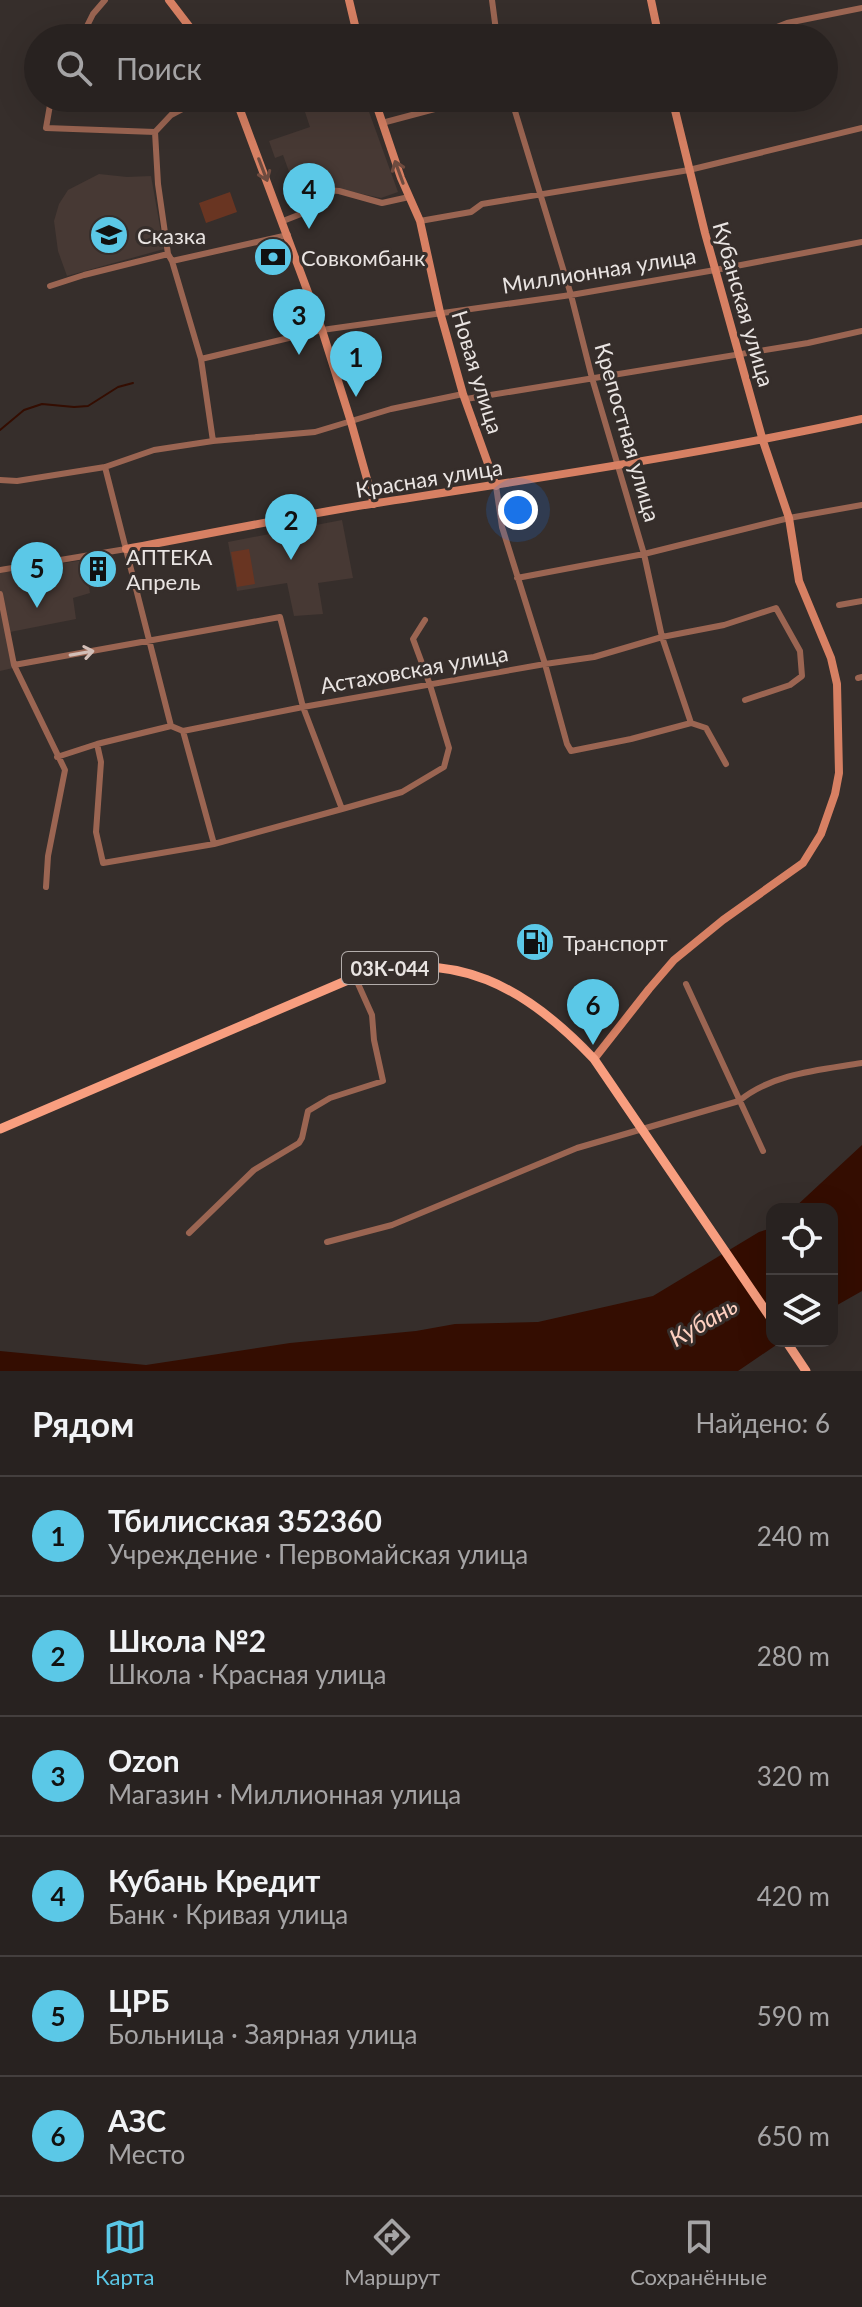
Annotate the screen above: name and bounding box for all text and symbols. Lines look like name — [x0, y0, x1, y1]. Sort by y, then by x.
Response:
search box — [24, 24, 838, 112]
icon: search — [52, 46, 96, 90]
text: Поиск — [116, 50, 202, 86]
one-way arrow — [257, 157, 271, 182]
one-way arrow — [391, 160, 405, 184]
pin: 4 — [283, 163, 335, 229]
school or university icon: Сказка — [88, 214, 130, 256]
street label: Кубанская улица — [708, 218, 780, 390]
place label: Сказка — [137, 222, 206, 249]
bank icon: Совкомбанк — [252, 236, 294, 278]
street label: Миллионная улица — [500, 241, 698, 299]
place label: Совкомбанк — [301, 244, 426, 271]
pin: 3 — [273, 289, 325, 355]
street label: Новая улица — [446, 307, 510, 437]
pin: 1 — [330, 331, 382, 397]
street label: Крепостная улица — [590, 339, 666, 525]
street label: Красная улица — [354, 453, 504, 503]
your location — [498, 490, 538, 530]
pin: 2 — [265, 494, 317, 560]
pin: 5 — [11, 542, 63, 608]
place label: АПТЕКА Апрель — [126, 543, 212, 595]
building icon: АПТЕКА Апрель — [77, 548, 119, 590]
street label: Астаховская улица — [318, 639, 510, 699]
one-way arrow — [69, 645, 94, 660]
fuel station icon: Транспорт — [514, 921, 556, 963]
place label: Транспорт — [563, 929, 668, 956]
road number: 03К-044 — [342, 952, 438, 984]
pin: 6 — [567, 979, 619, 1045]
map controls — [766, 1203, 838, 1347]
button: locate — [766, 1203, 838, 1275]
button: layers — [766, 1275, 838, 1347]
water label: Кубань — [664, 1290, 742, 1352]
text: Рядом — [32, 1403, 134, 1444]
text: Найдено: 6 — [695, 1407, 830, 1439]
text: Тбилисская 352360 — [108, 1502, 382, 1538]
text: 1 — [50, 1520, 66, 1552]
text: 240 m — [757, 1520, 830, 1552]
text: Учреждение · Первомайская улица — [108, 1538, 528, 1570]
text: Школа №2 — [108, 1622, 266, 1658]
text: 2 — [50, 1640, 66, 1672]
text: 280 m — [757, 1640, 830, 1672]
text: Школа · Красная улица — [108, 1658, 386, 1690]
text: Ozon — [108, 1742, 180, 1778]
text: 3 — [50, 1760, 66, 1792]
text: 320 m — [757, 1760, 830, 1792]
text: Магазин · Миллионная улица — [108, 1778, 461, 1810]
text: Кубань Кредит — [108, 1862, 320, 1898]
text: 4 — [50, 1880, 66, 1912]
text: 420 m — [757, 1880, 830, 1912]
text: Банк · Кривая улица — [108, 1898, 348, 1930]
text: ЦРБ — [108, 1982, 169, 2018]
text: 5 — [50, 2000, 66, 2032]
text: 590 m — [757, 2000, 830, 2032]
text: Больница · Заярная улица — [108, 2018, 418, 2050]
text: АЗС — [108, 2102, 166, 2138]
text: 6 — [50, 2120, 66, 2152]
text: 650 m — [757, 2120, 830, 2152]
text: Место — [108, 2138, 185, 2170]
tab: Карта — [95, 2215, 154, 2290]
tab: Маршрут — [344, 2215, 440, 2290]
tab: Сохранённые — [630, 2215, 767, 2290]

